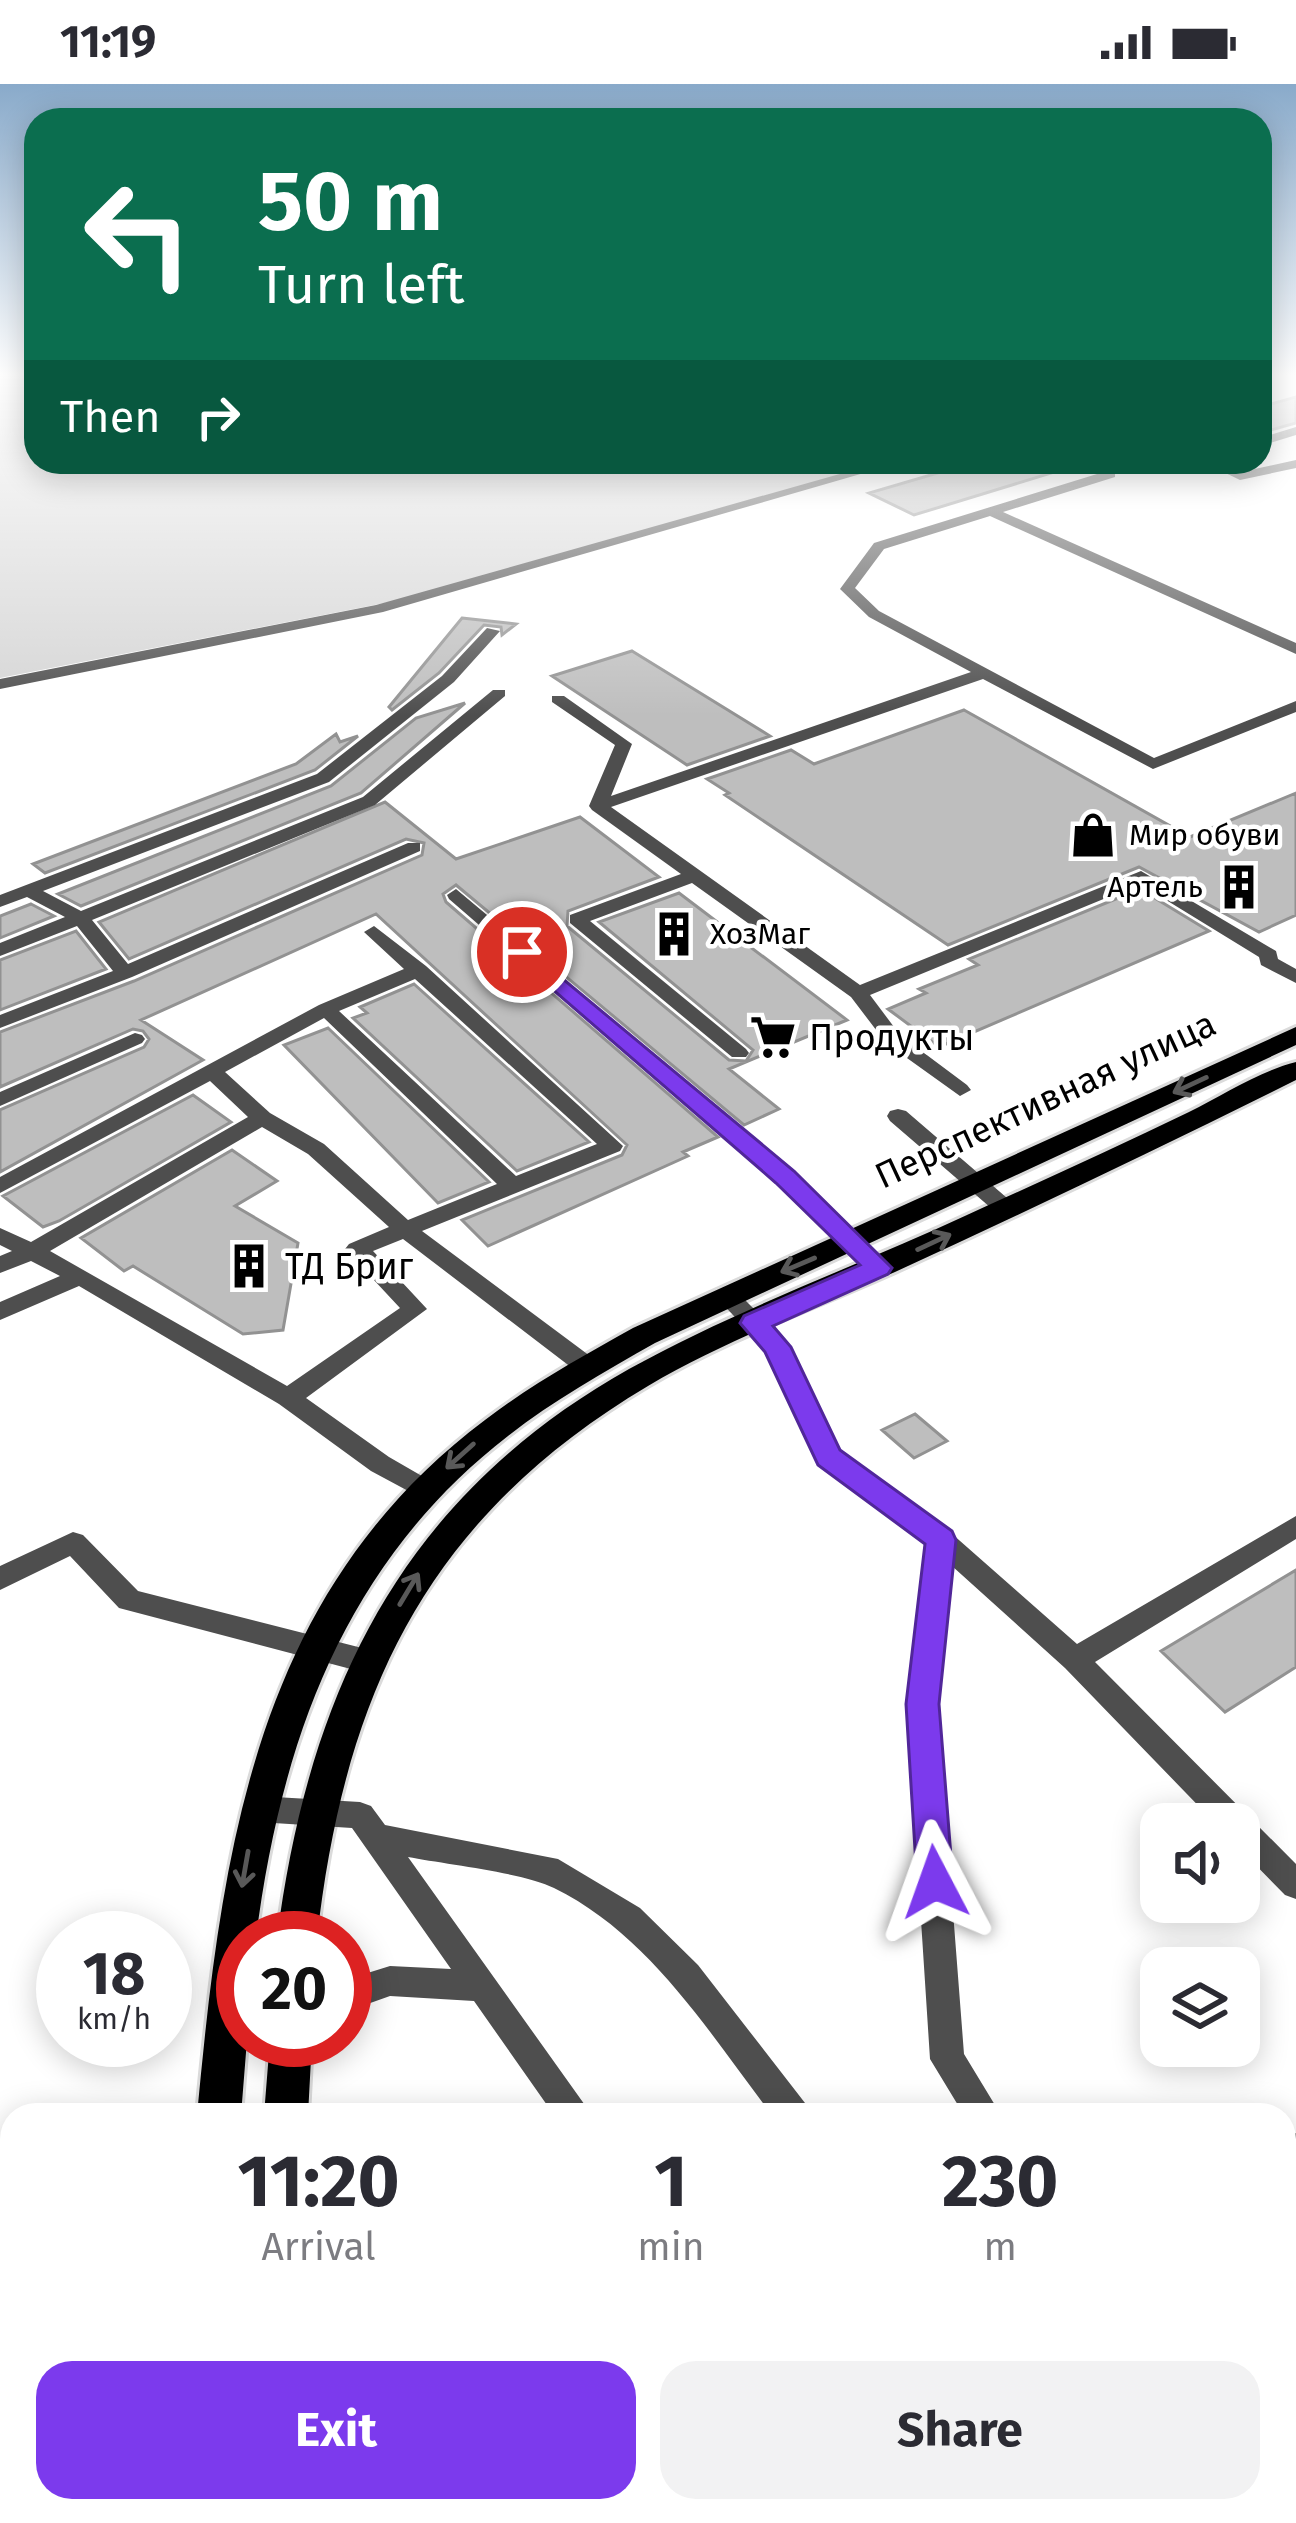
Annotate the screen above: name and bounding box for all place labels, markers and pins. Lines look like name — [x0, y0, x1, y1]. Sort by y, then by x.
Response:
shop icon: Мир обуви — [1068, 810, 1118, 860]
place label: Мир обуви — [1129, 817, 1281, 853]
building icon: Артель — [1214, 862, 1264, 912]
place label: Артель — [1107, 869, 1203, 905]
pin — [471, 901, 573, 1003]
building icon: ХозМаг — [649, 909, 699, 959]
place label: ХозМаг — [710, 916, 810, 952]
supermarket icon: Продукты — [748, 1012, 798, 1062]
place label: Продукты — [809, 1016, 975, 1060]
building icon: ТД Бриг — [224, 1241, 274, 1291]
place label: ТД Бриг — [285, 1245, 414, 1289]

